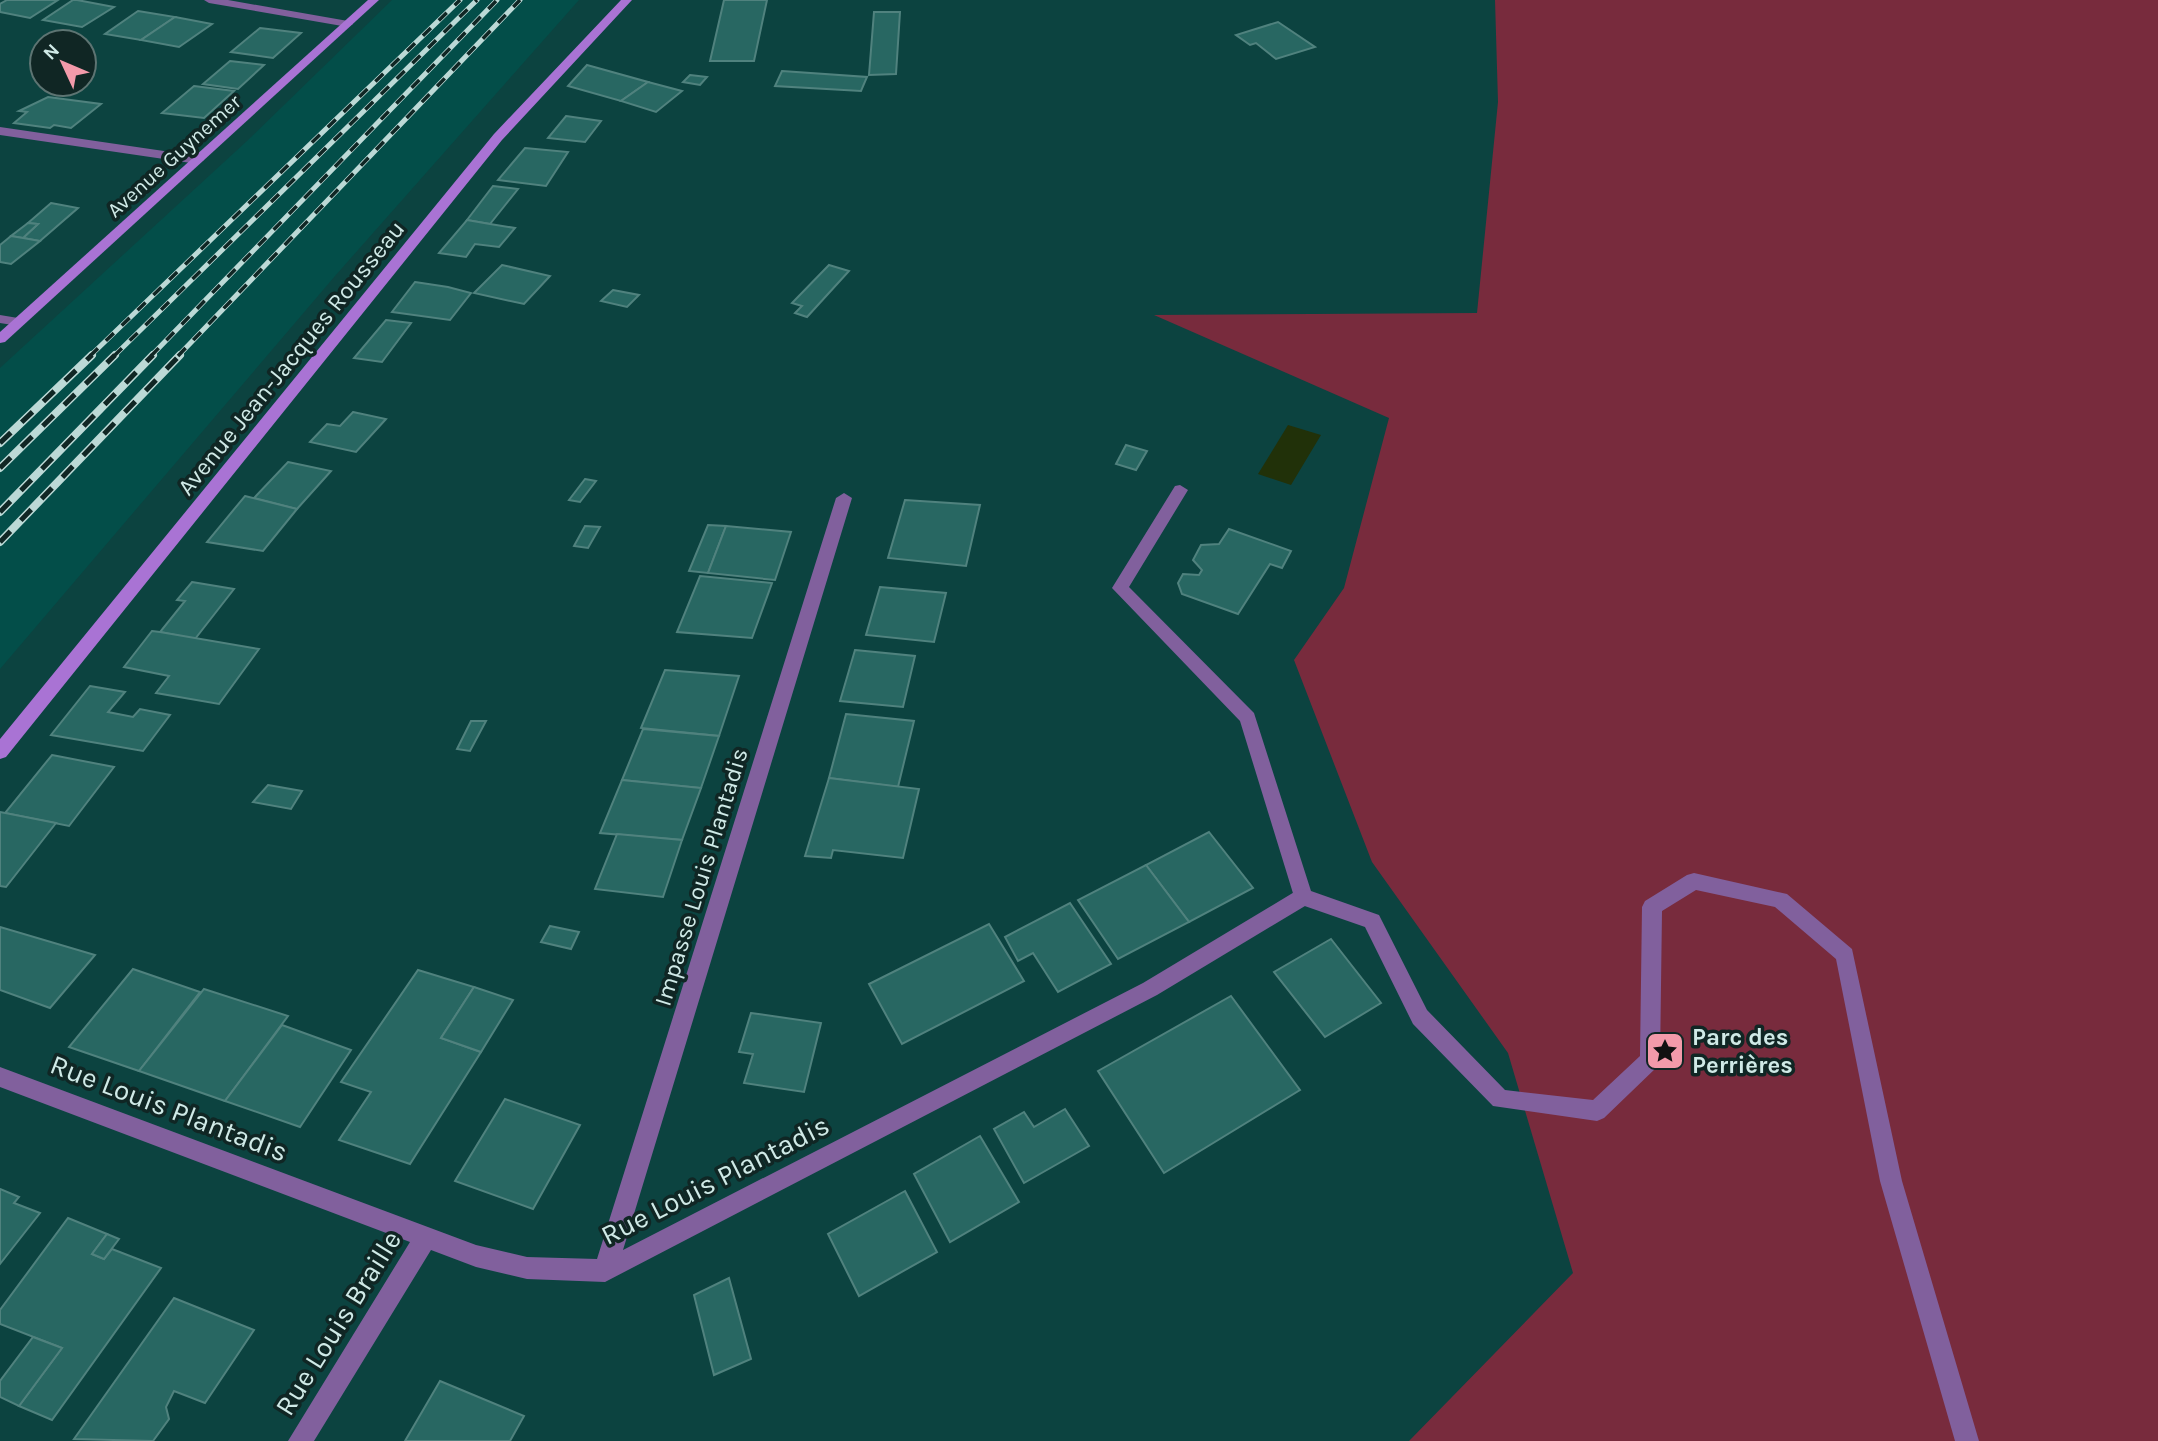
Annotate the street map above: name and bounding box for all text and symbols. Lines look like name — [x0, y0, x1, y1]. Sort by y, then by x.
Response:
north arrow — [28, 28, 98, 98]
text: N — [39, 39, 64, 64]
street label: Avenue Guynemer — [102, 89, 246, 222]
street label: Avenue Jean-Jacques Rousseau — [172, 215, 410, 501]
street label: Impasse Louis Plantadis — [648, 745, 754, 1009]
place label: Parc des Perrières — [1692, 1023, 1793, 1079]
place icon: Parc des Perrières — [1644, 1030, 1686, 1072]
street label: Rue Louis Plantadis — [46, 1048, 292, 1168]
street label: Rue Louis Plantadis — [595, 1108, 835, 1252]
street label: Rue Louis Braille — [268, 1225, 408, 1421]

